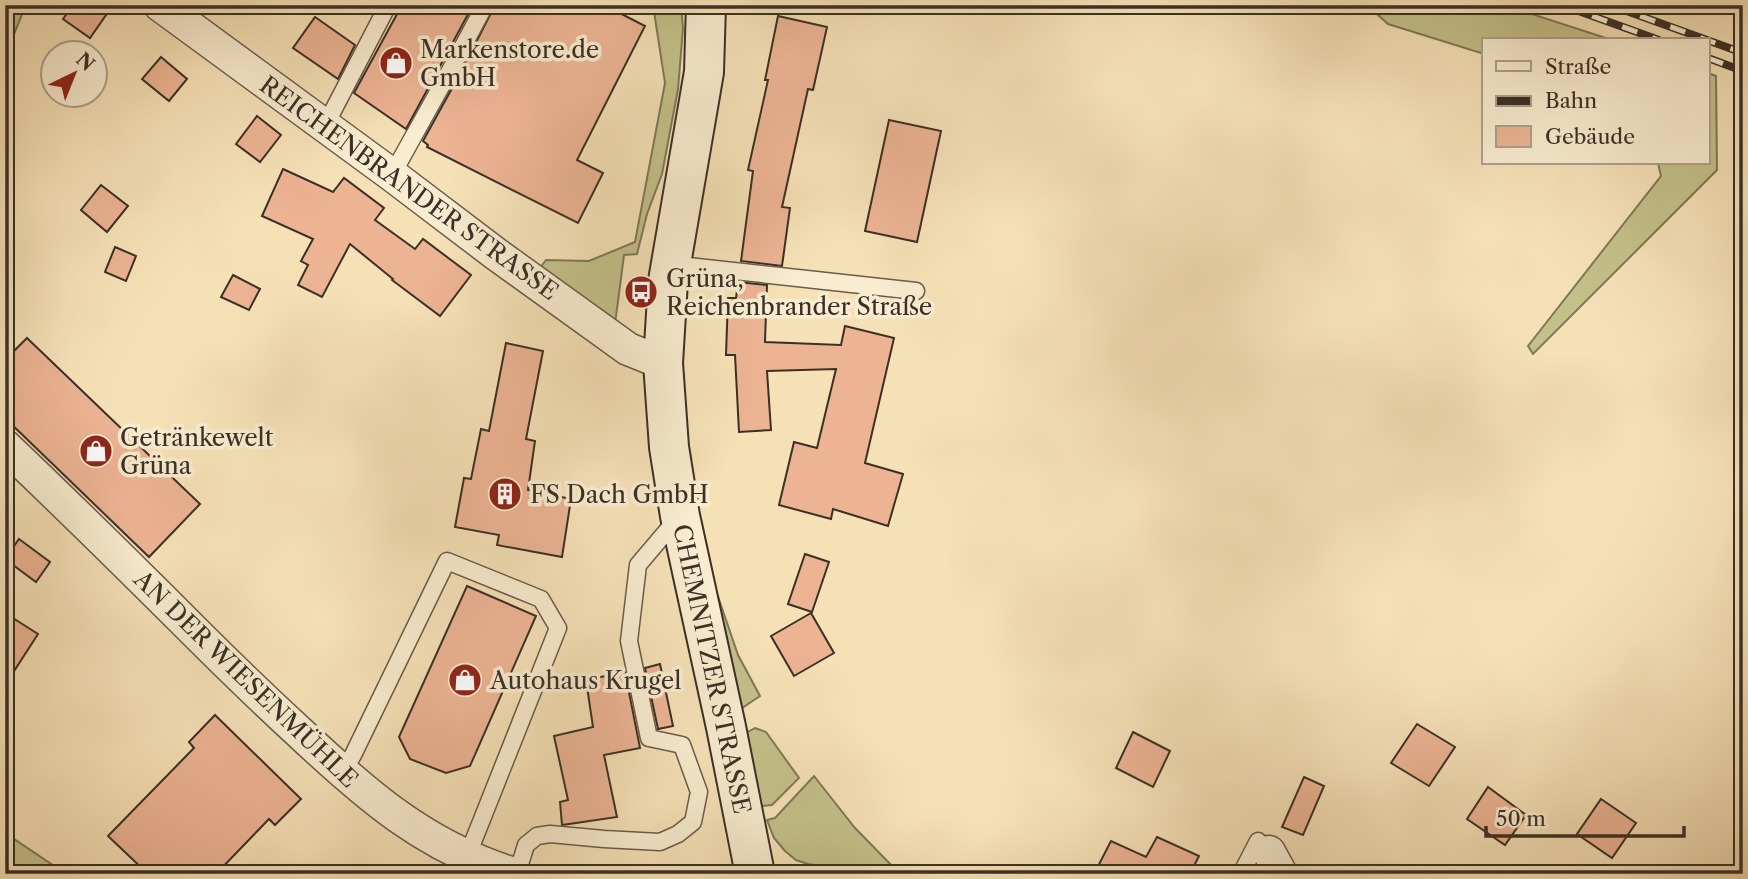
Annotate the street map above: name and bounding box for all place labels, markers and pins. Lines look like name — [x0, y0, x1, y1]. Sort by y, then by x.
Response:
place label: Markenstore.de GmbH — [420, 35, 599, 92]
shop icon: Markenstore.de GmbH — [377, 44, 415, 82]
place label: Grüna, Reichenbrander Straße — [666, 264, 932, 321]
bus stop icon: Grüna, Reichenbrander Straße — [622, 273, 660, 311]
place label: Getränkewelt Grüna — [120, 423, 274, 480]
shop icon: Getränkewelt Grüna — [77, 432, 115, 470]
building icon: FS Dach GmbH — [486, 475, 524, 513]
place label: FS Dach GmbH — [530, 480, 709, 509]
shop icon: Autohaus Krugel — [446, 661, 484, 699]
place label: Autohaus Krugel — [489, 666, 681, 695]

